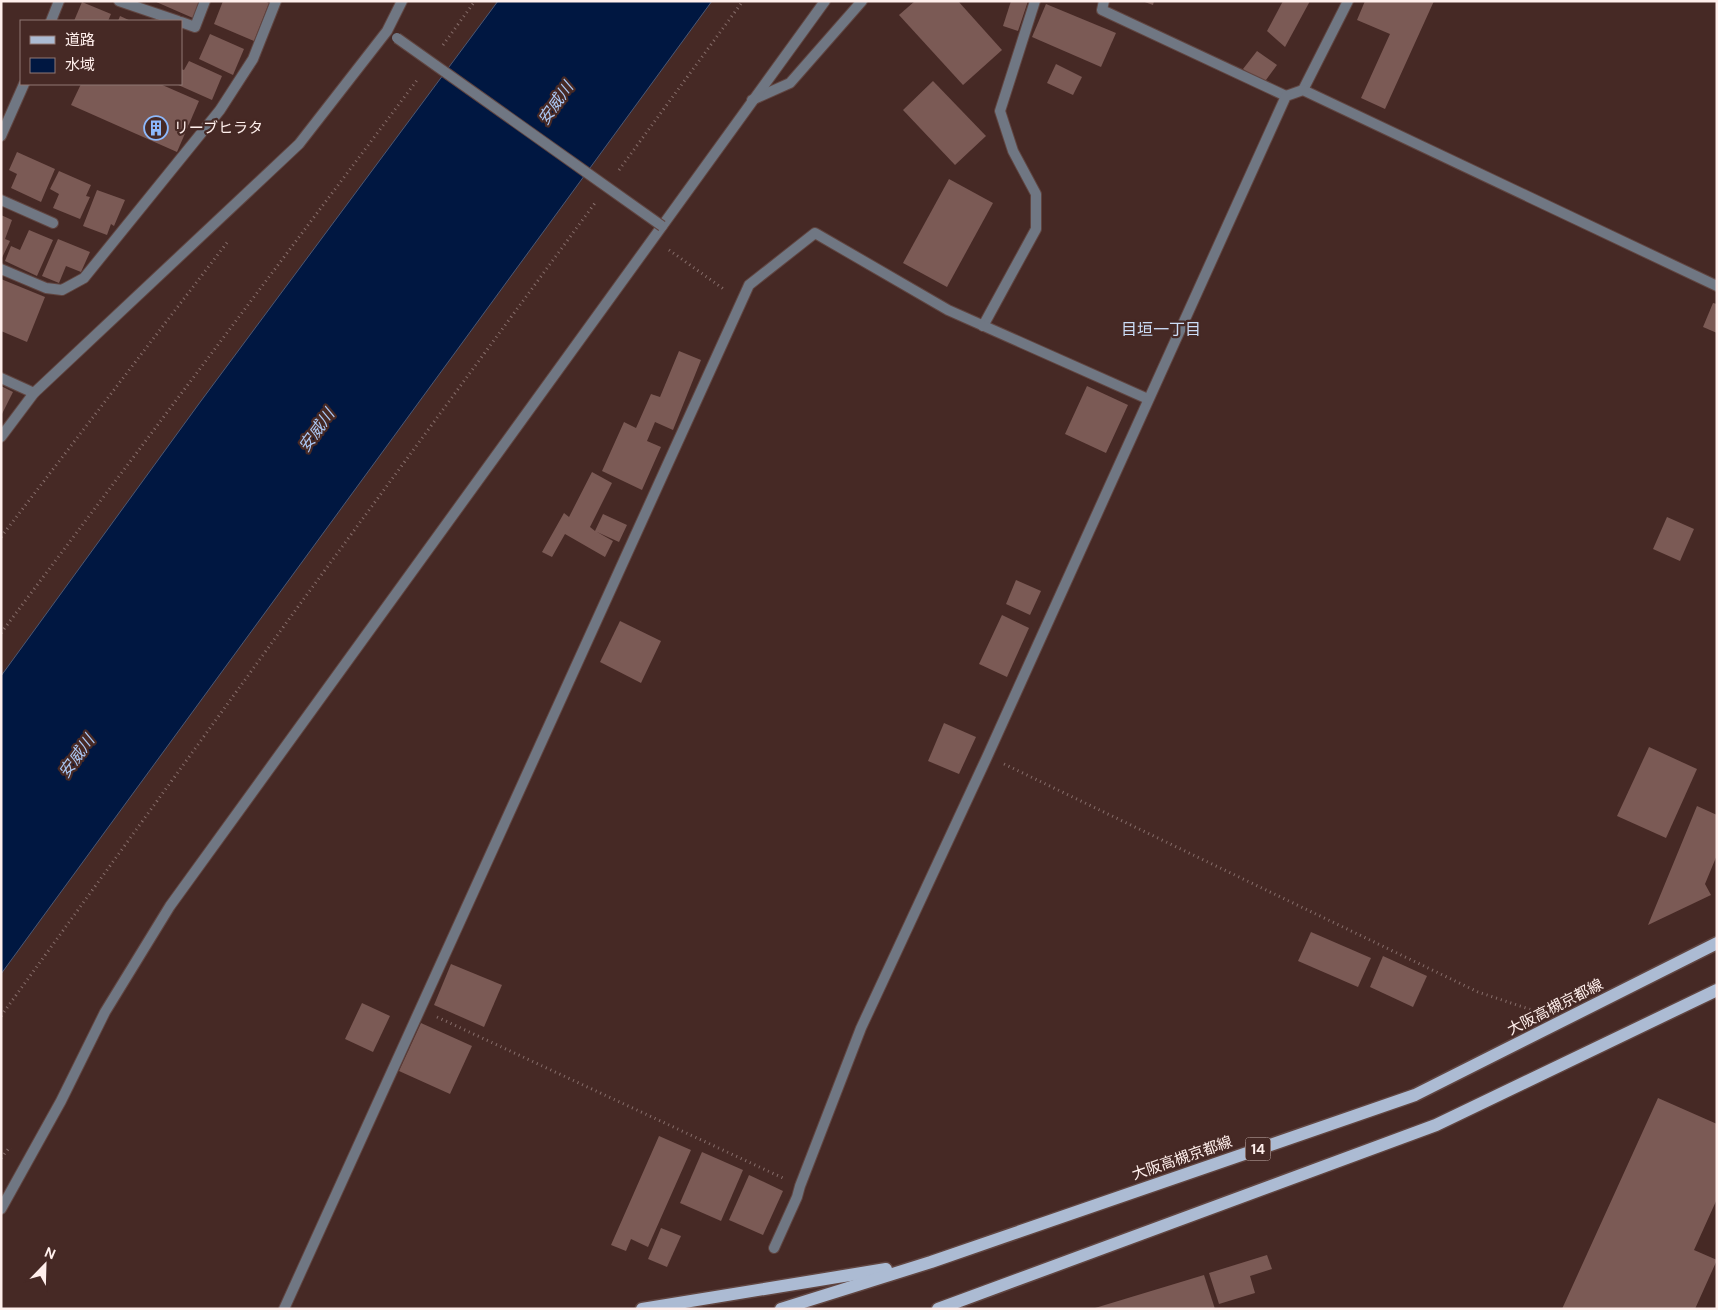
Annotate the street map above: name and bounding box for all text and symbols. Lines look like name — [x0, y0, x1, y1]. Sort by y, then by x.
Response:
legend — [20, 20, 182, 85]
text: 道路 — [65, 30, 95, 50]
text: 水域 — [65, 55, 95, 75]
water label: 安威川 — [533, 76, 579, 129]
building icon: リーブヒラタ — [143, 115, 169, 141]
place label: リーブヒラタ — [174, 118, 263, 138]
district label: 目垣一丁目 — [1121, 319, 1201, 340]
water label: 安威川 — [294, 403, 340, 456]
water label: 安威川 — [54, 729, 100, 782]
street label: 大阪高槻京都線 — [1504, 974, 1606, 1040]
street label: 大阪高槻京都線 — [1129, 1131, 1235, 1185]
road number: 14 — [1246, 1138, 1270, 1160]
north arrow — [20, 1240, 70, 1290]
text: N — [42, 1243, 58, 1263]

